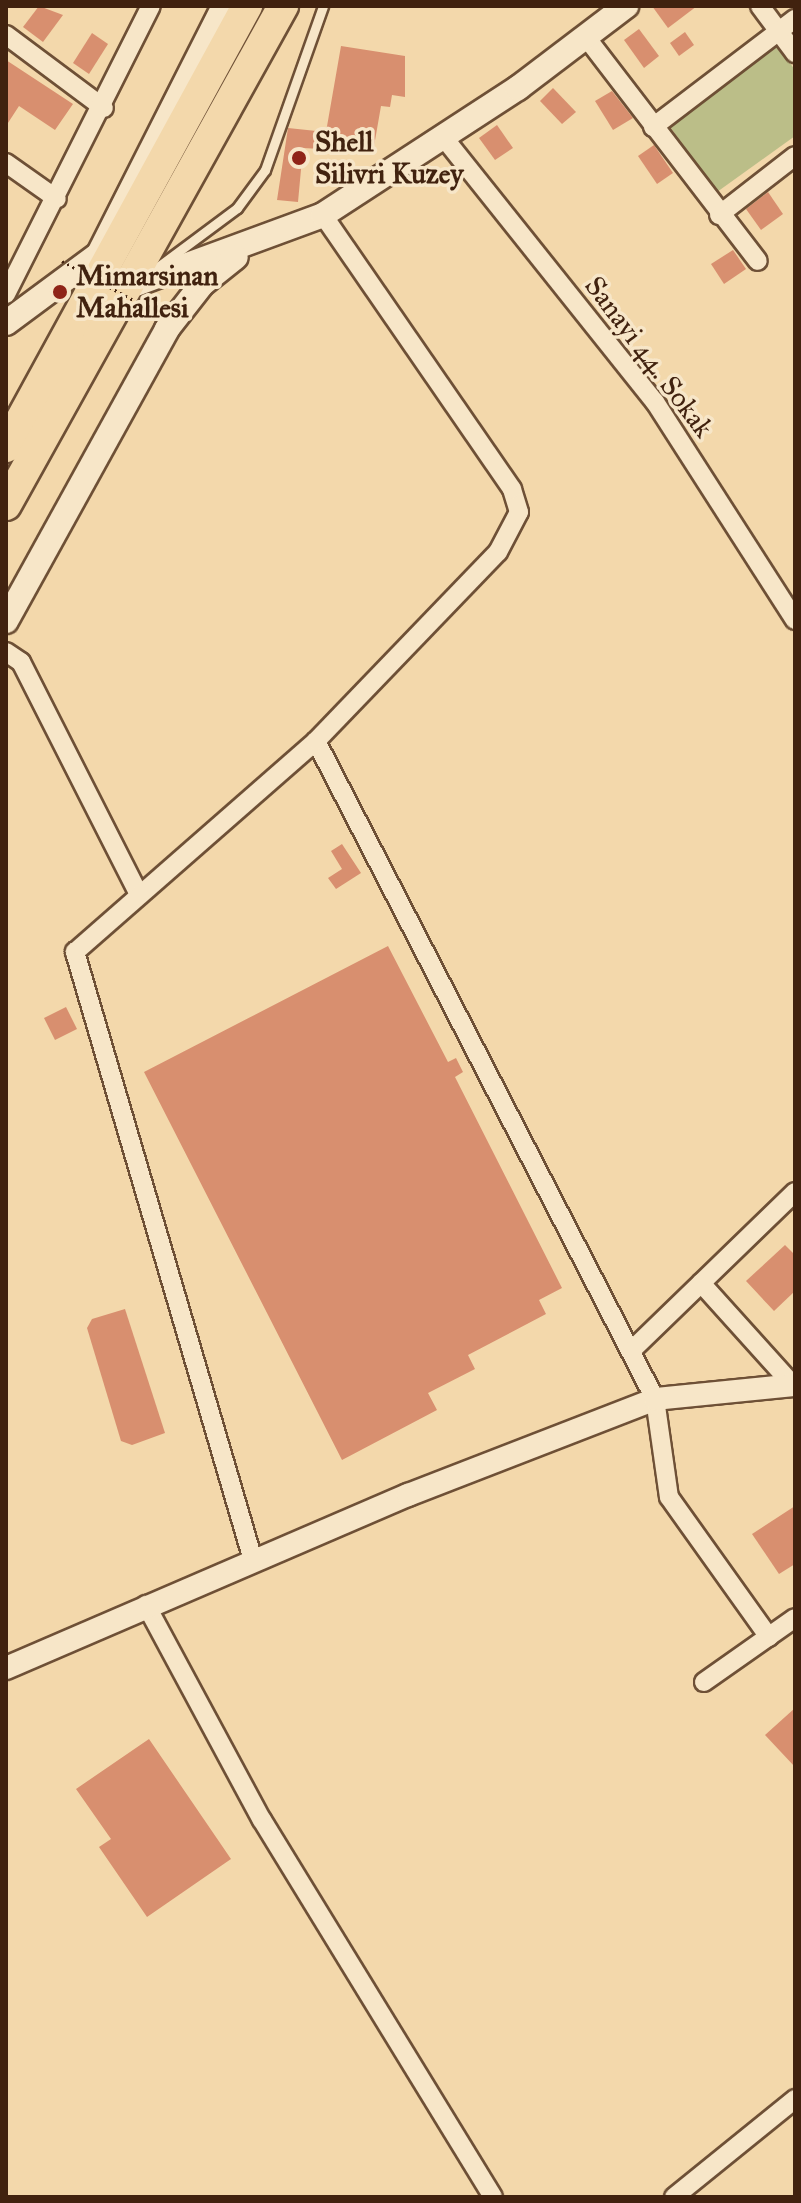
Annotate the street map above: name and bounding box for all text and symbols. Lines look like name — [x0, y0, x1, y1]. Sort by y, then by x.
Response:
place label: Shell Silivri Kuzey — [315, 125, 463, 191]
marker: Shell Silivri Kuzey — [290, 149, 308, 167]
place label: Mimarsinan Mahallesi — [76, 259, 218, 325]
street label: Sanayi 44. Sokak — [577, 270, 721, 444]
marker: Mimarsinan Mahallesi — [51, 283, 69, 301]

